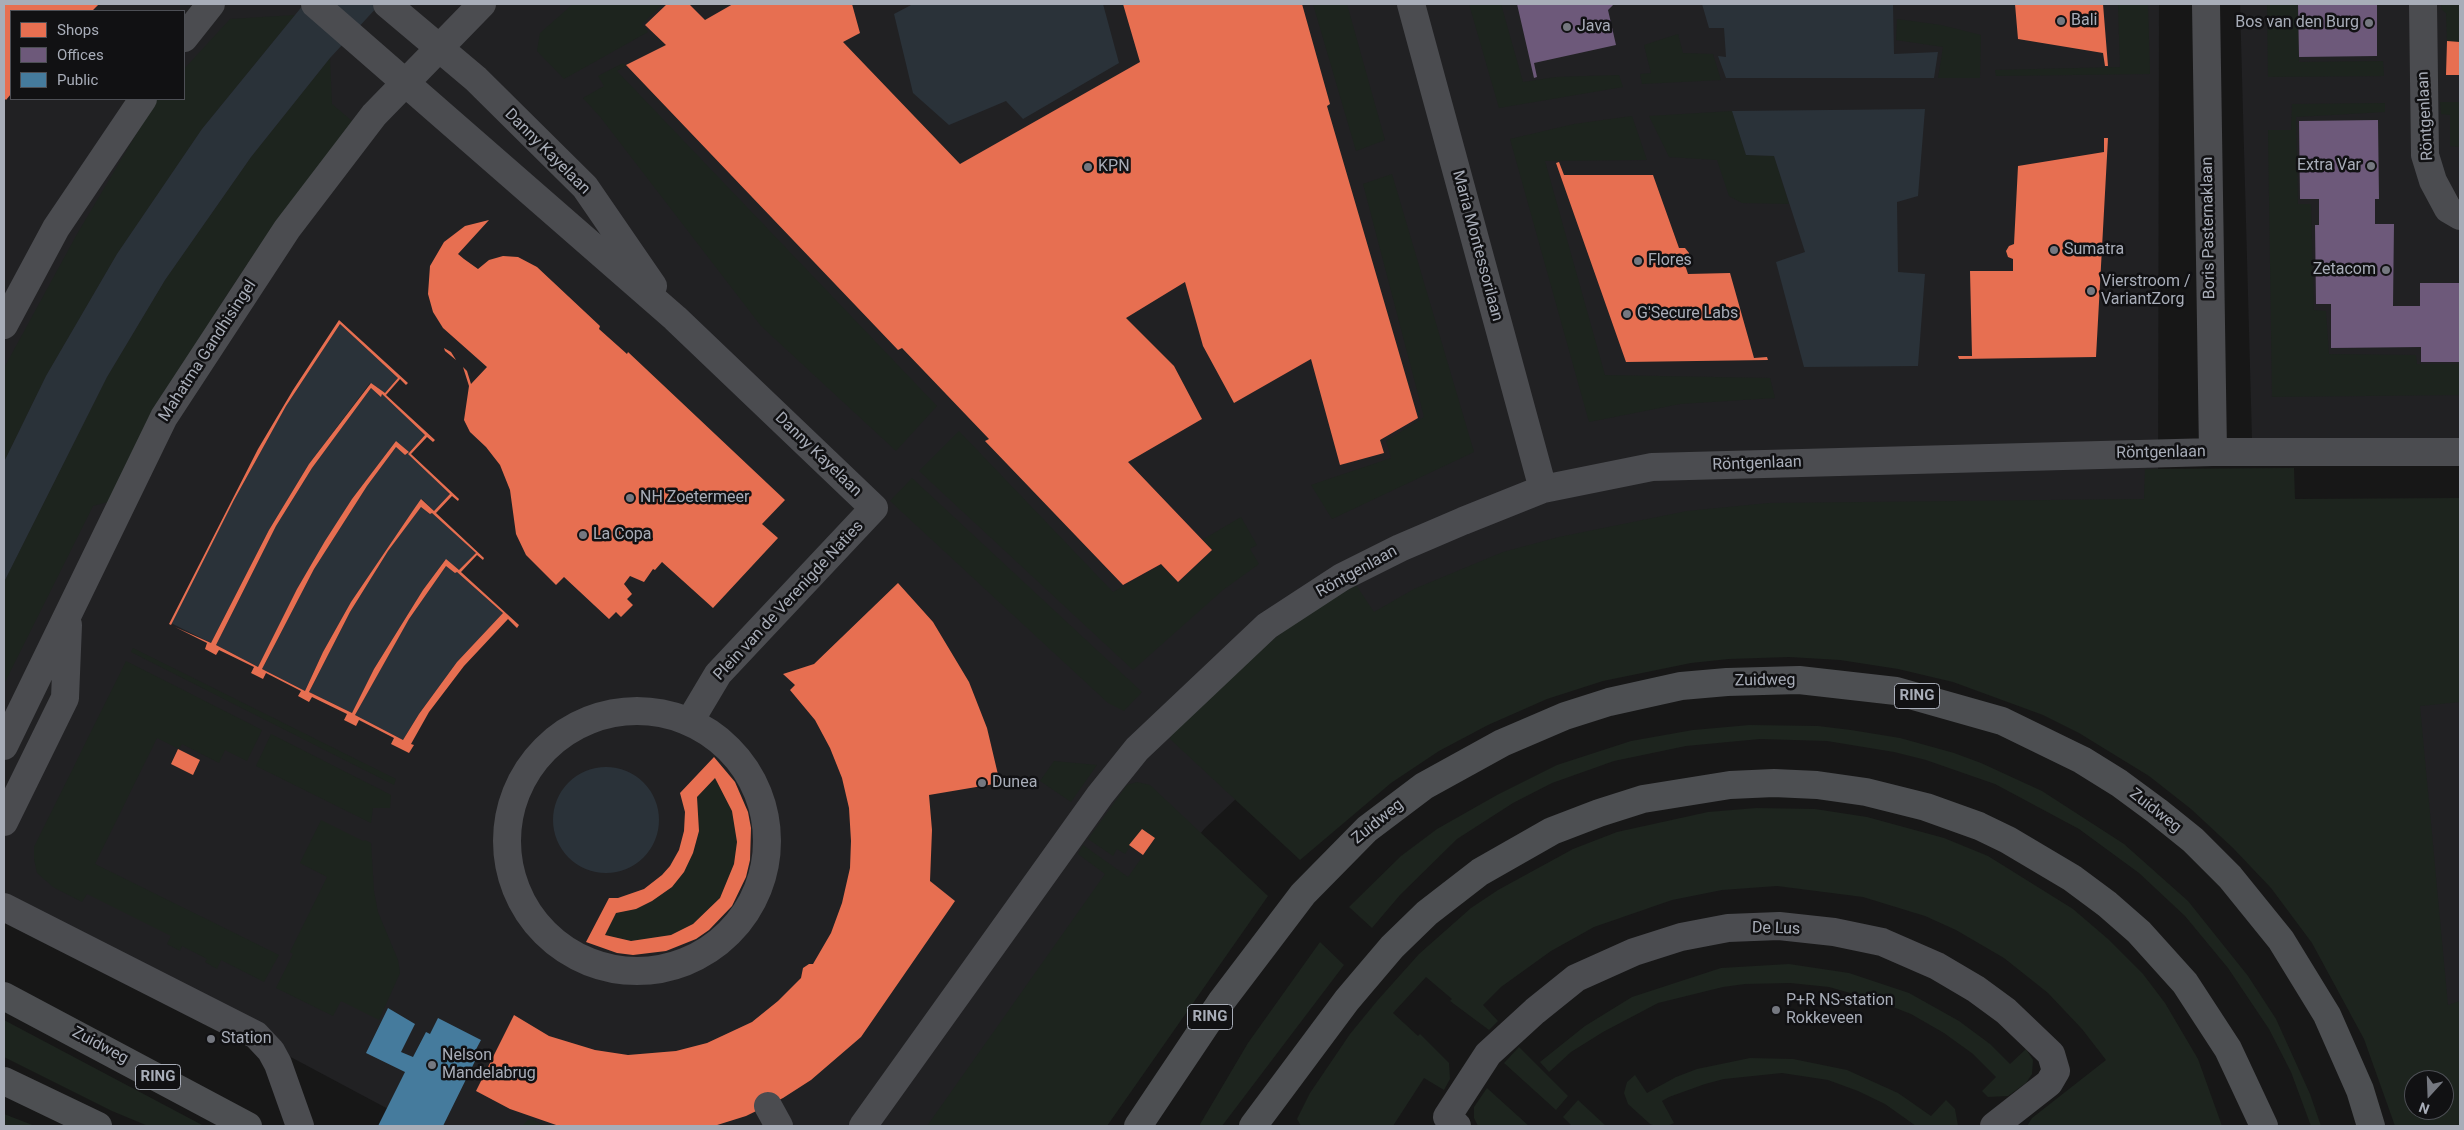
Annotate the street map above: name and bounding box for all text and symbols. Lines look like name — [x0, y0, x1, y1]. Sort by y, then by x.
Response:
legend — [10, 10, 185, 100]
place label: Bali — [2071, 11, 2097, 31]
place label: Bos van den Burg — [2235, 13, 2359, 33]
marker: Bali — [2055, 15, 2067, 27]
place label: Java — [1577, 17, 1611, 37]
marker: Bos van den Burg — [2363, 17, 2375, 29]
text: Shops — [57, 21, 99, 39]
marker: Java — [1561, 21, 1573, 33]
text: Offices — [57, 46, 104, 64]
text: Public — [57, 71, 98, 89]
street label: Röntgenlaan — [2414, 71, 2438, 161]
street label: Danny Kayelaan — [500, 105, 594, 199]
place label: Extra Var — [2297, 156, 2361, 176]
place label: KPN — [1098, 157, 1130, 177]
street label: Boris Pasternaklaan — [2198, 157, 2220, 299]
marker: Extra Var — [2365, 160, 2377, 172]
marker: KPN — [1082, 161, 1094, 173]
street label: Maria Montessorilaan — [1448, 168, 1506, 324]
place label: Sumatra — [2064, 240, 2124, 260]
marker: Sumatra — [2048, 244, 2060, 256]
place label: Flores — [1648, 251, 1692, 271]
marker: Flores — [1632, 255, 1644, 267]
place label: Zetacom — [2313, 260, 2376, 280]
marker: Zetacom — [2380, 264, 2392, 276]
place label: Vierstroom / VariantZorg — [2101, 272, 2191, 310]
street label: Mahatma Gandhisingel — [155, 277, 261, 425]
marker: Vierstroom / VariantZorg — [2085, 285, 2097, 297]
place label: G'Secure Labs — [1637, 304, 1738, 324]
marker: G'Secure Labs — [1621, 308, 1633, 320]
street label: Danny Kayelaan — [771, 409, 865, 501]
street label: Röntgenlaan — [2116, 443, 2206, 463]
street label: Röntgenlaan — [1712, 453, 1802, 475]
place label: NH Zoetermeer — [640, 488, 749, 508]
marker: NH Zoetermeer — [624, 492, 636, 504]
street label: Plein van de Verenigde Naties — [710, 517, 868, 685]
place label: La Copa — [593, 525, 652, 545]
marker: La Copa — [577, 529, 589, 541]
street label: Röntgenlaan — [1313, 542, 1401, 602]
street label: Zuidweg — [1735, 671, 1795, 691]
road number: RING — [1894, 684, 1940, 708]
place label: Dunea — [992, 773, 1037, 793]
marker: Dunea — [976, 777, 988, 789]
street label: Zuidweg — [2125, 785, 2185, 837]
street label: Zuidweg — [1348, 795, 1408, 849]
street label: De Lus — [1752, 919, 1800, 939]
place label: P+R NS-station Rokkeveen — [1786, 991, 1894, 1029]
road number: RING — [1188, 1004, 1232, 1030]
marker: P+R NS-station Rokkeveen — [1770, 1004, 1782, 1016]
street label: Zuidweg — [69, 1023, 131, 1069]
place label: Station — [221, 1029, 272, 1049]
marker: Station — [205, 1033, 217, 1045]
place label: Nelson Mandelabrug — [442, 1046, 536, 1084]
marker: Nelson Mandelabrug — [426, 1059, 438, 1071]
road number: RING — [136, 1064, 180, 1090]
north arrow — [2404, 1070, 2454, 1120]
text: N — [2417, 1099, 2432, 1117]

